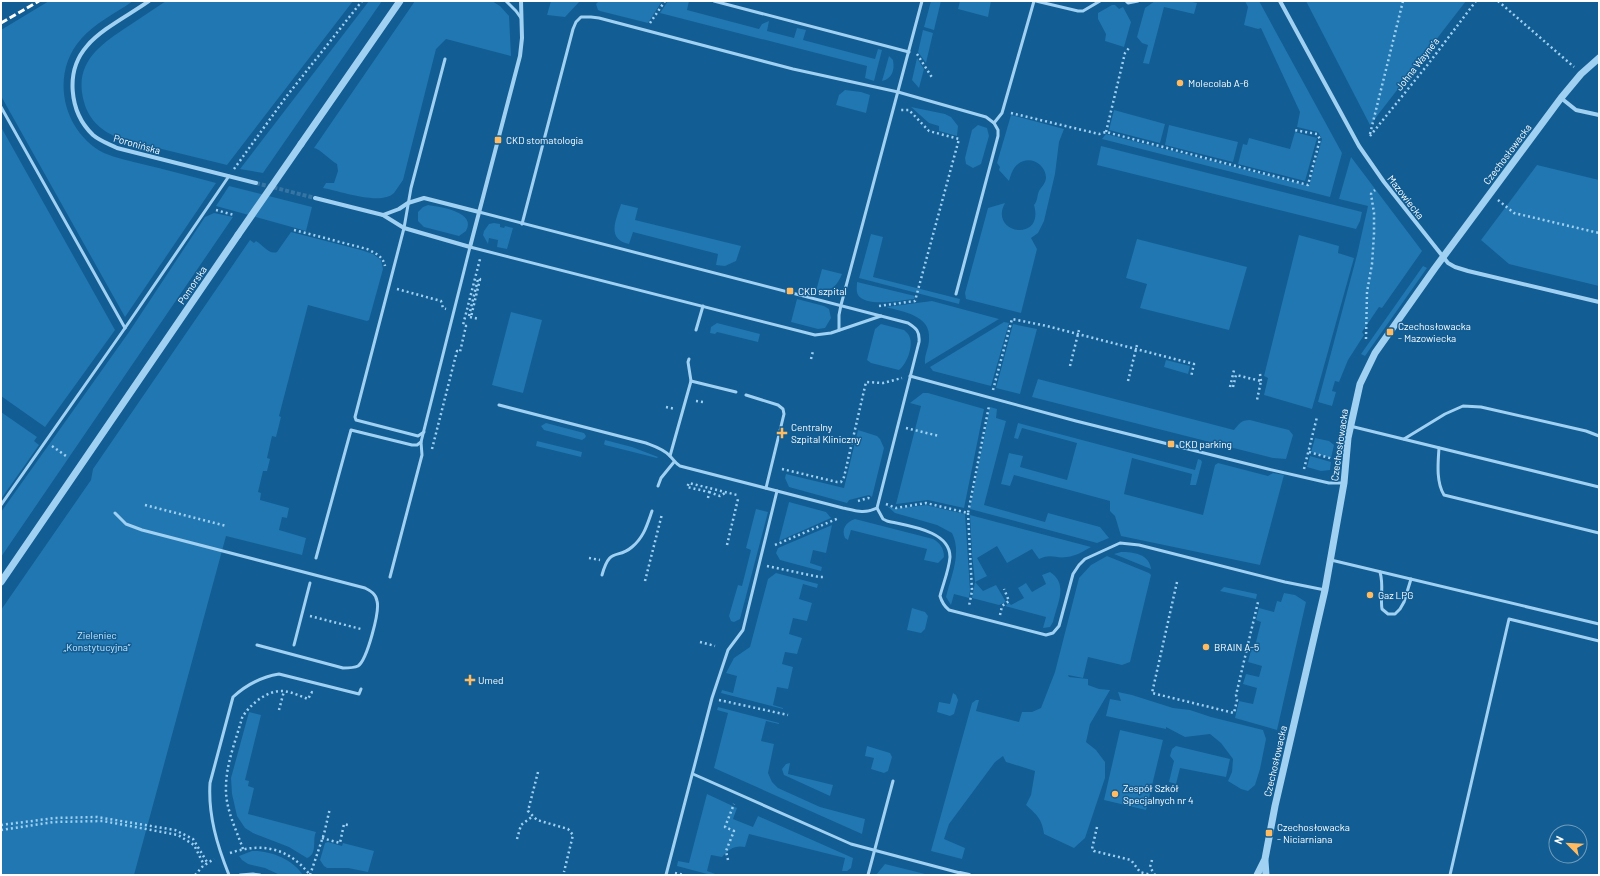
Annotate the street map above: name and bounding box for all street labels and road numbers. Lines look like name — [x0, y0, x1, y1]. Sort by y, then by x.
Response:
street label: Johna Wayne’a — [1393, 35, 1441, 93]
street label: Czechosłowacka — [1480, 121, 1534, 187]
street label: Poronińska — [112, 132, 162, 156]
street label: Mazowiecka — [1385, 173, 1427, 221]
street label: Pomorska — [175, 264, 209, 306]
street label: Czechosłowacka — [1328, 408, 1350, 482]
street label: Czechosłowacka — [1261, 724, 1289, 798]

